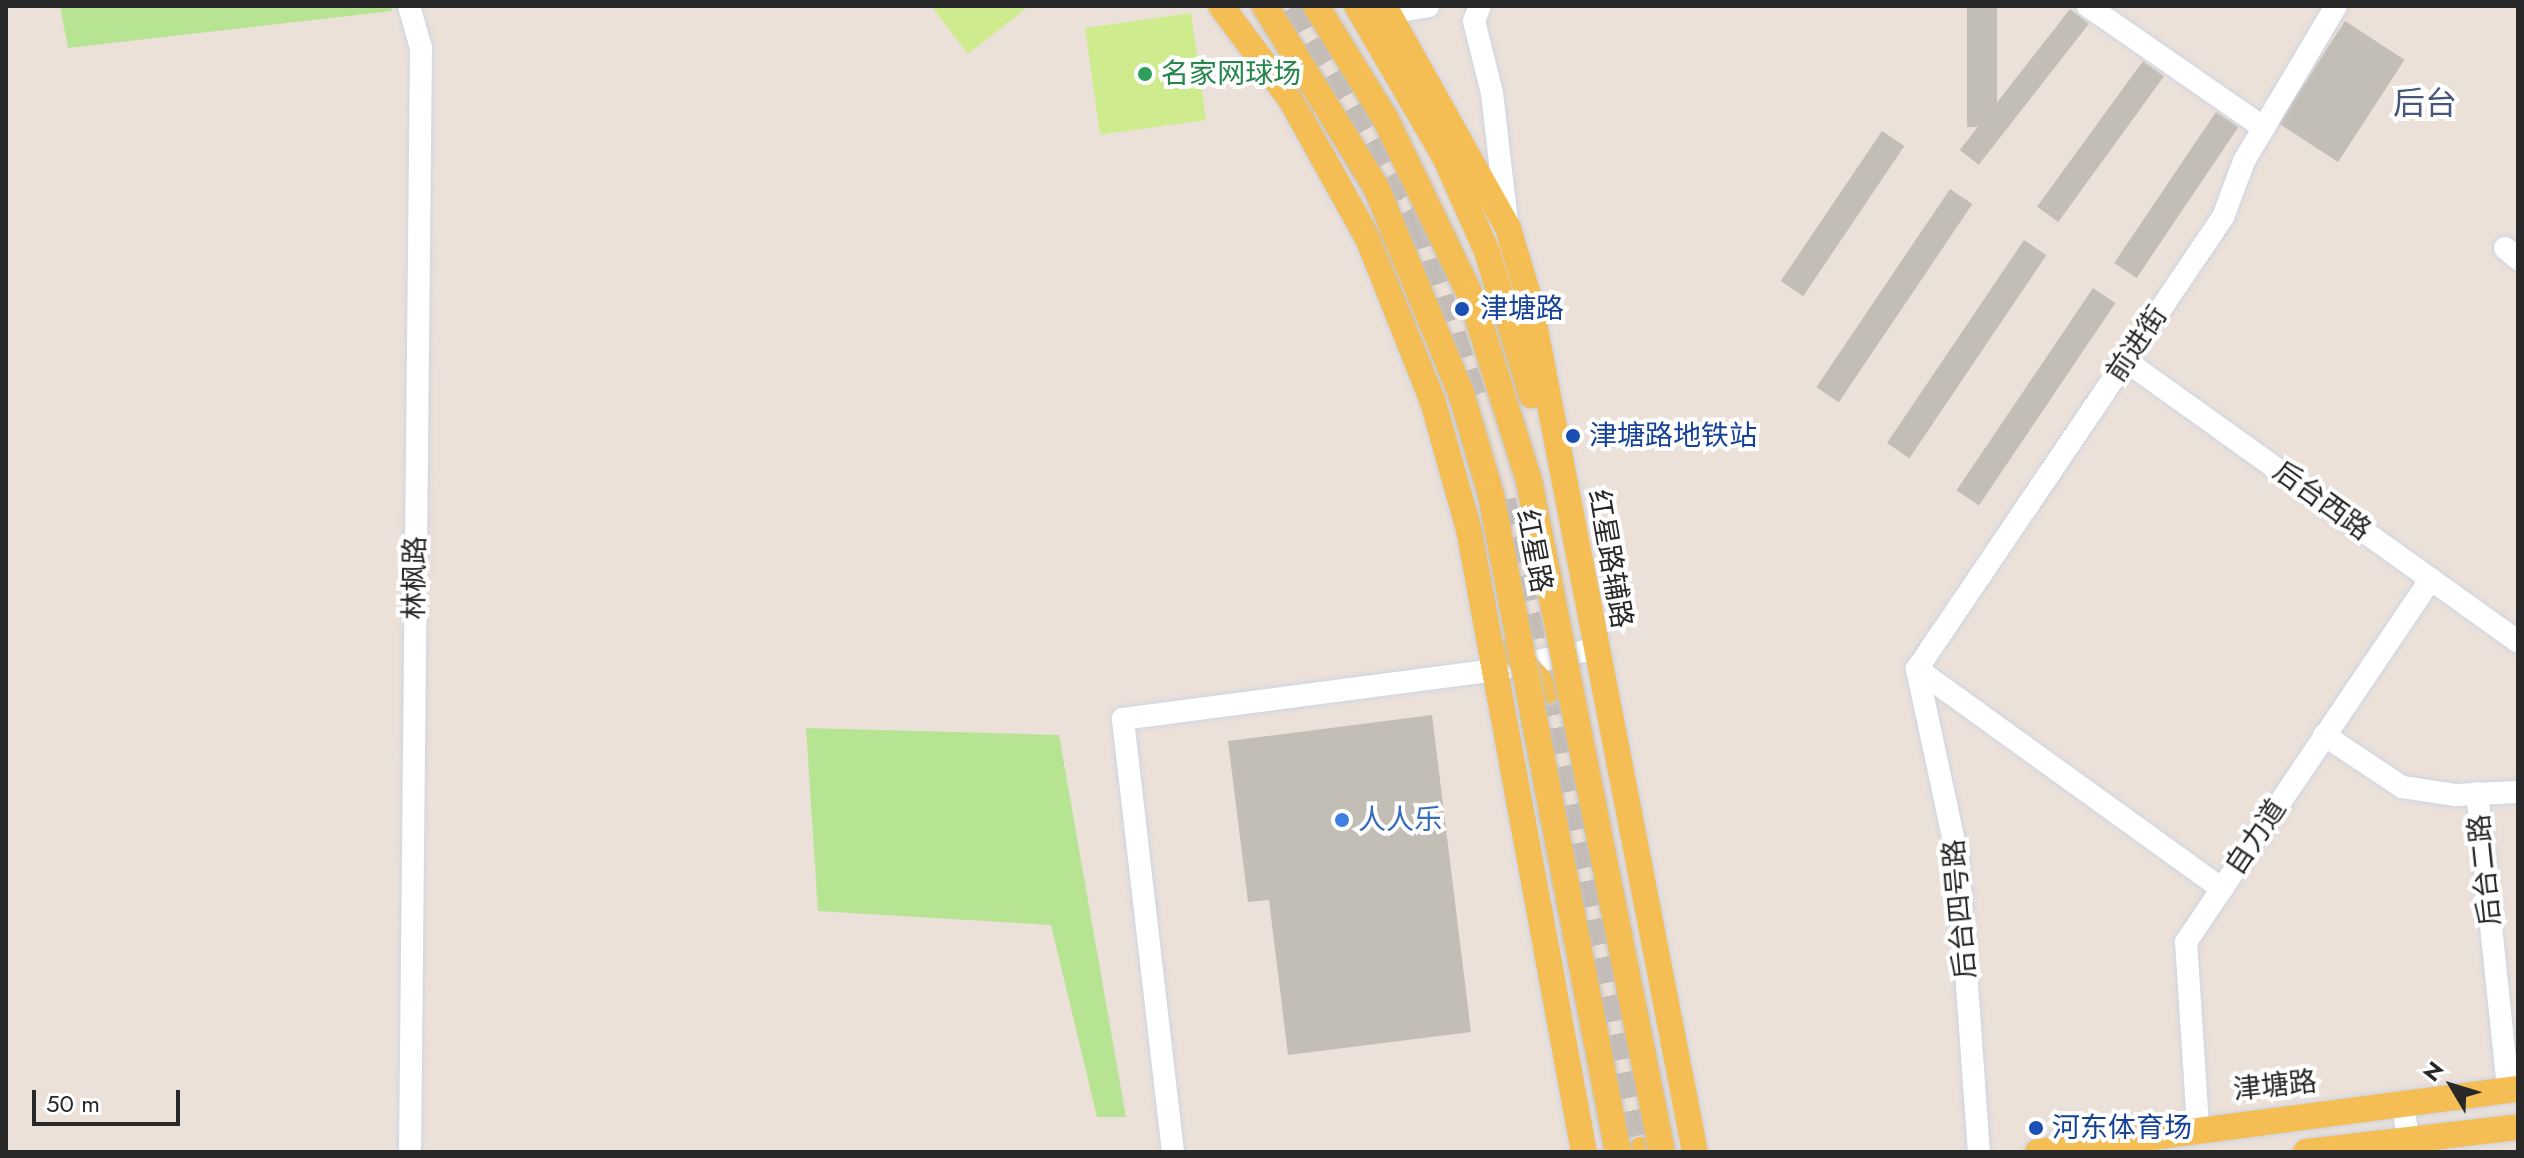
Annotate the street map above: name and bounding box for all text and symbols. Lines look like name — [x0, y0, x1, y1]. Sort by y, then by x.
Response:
place label: 名家网球场 — [1161, 57, 1301, 91]
marker: 名家网球场 — [1136, 65, 1154, 83]
district label: 后台 — [2393, 84, 2457, 122]
place label: 津塘路 — [1480, 292, 1564, 326]
marker: 津塘路 — [1451, 298, 1473, 320]
street label: 前进街 — [2100, 300, 2174, 388]
place label: 津塘路地铁站 — [1589, 419, 1757, 453]
marker: 津塘路地铁站 — [1564, 427, 1582, 445]
street label: 后台西路 — [2267, 454, 2377, 548]
street label: 红星路辅路 — [1581, 487, 1639, 631]
street label: 红星路 — [1509, 507, 1559, 595]
street label: 林枫路 — [397, 536, 433, 620]
street label: 自力道 — [2219, 793, 2293, 881]
place label: 人人乐 — [1358, 803, 1442, 837]
marker: 人人乐 — [1333, 811, 1351, 829]
street label: 后台二路 — [2462, 813, 2508, 927]
street label: 后台四号路 — [1937, 838, 1983, 980]
north arrow — [2412, 1046, 2492, 1126]
text: N — [2415, 1054, 2451, 1088]
street label: 津塘路 — [2231, 1065, 2319, 1107]
scale bar — [36, 1074, 184, 1124]
text: 50 m — [46, 1086, 100, 1121]
place label: 河东体育场 — [2052, 1111, 2192, 1145]
marker: 河东体育场 — [2027, 1119, 2045, 1137]

